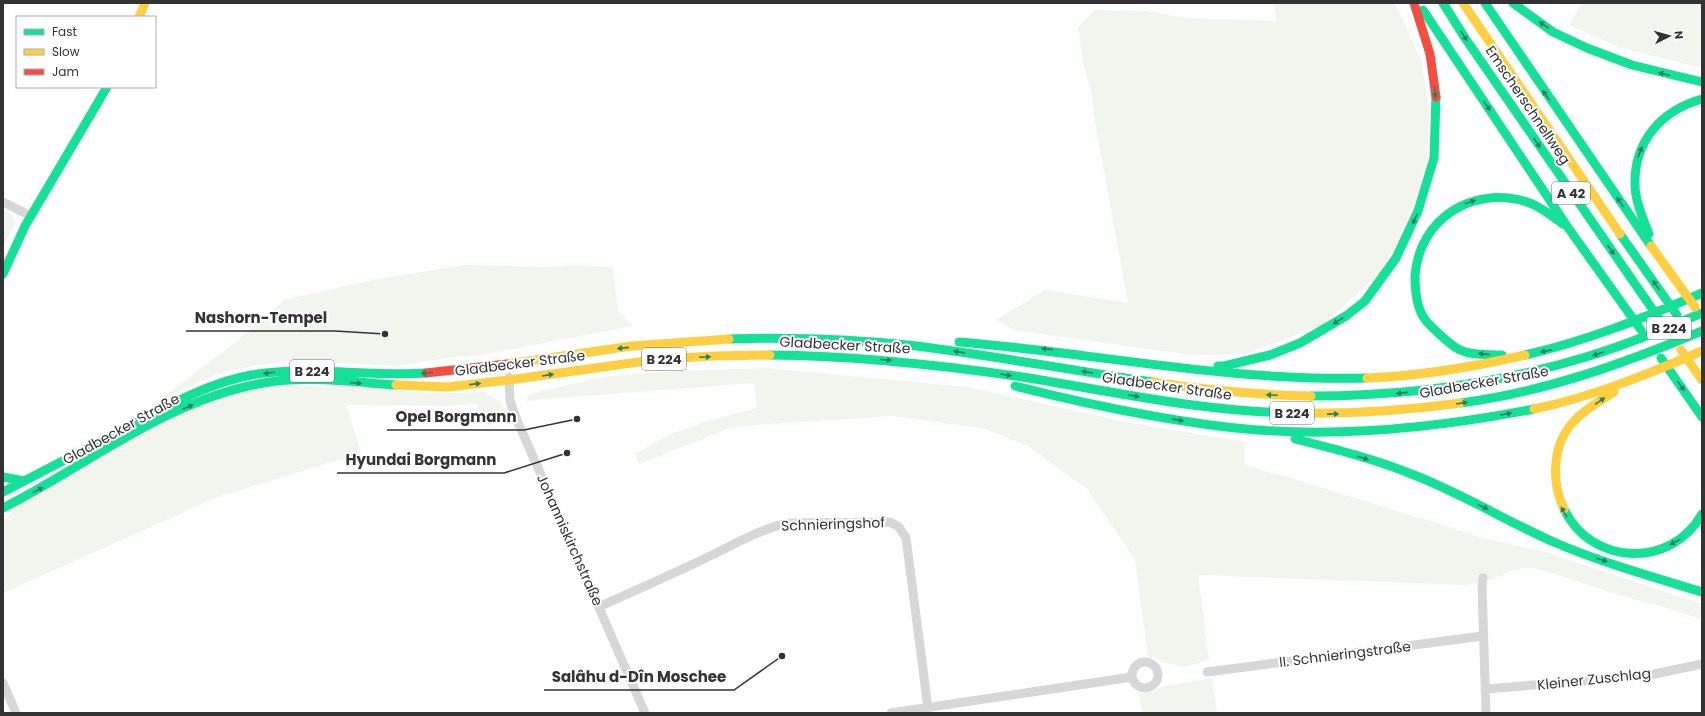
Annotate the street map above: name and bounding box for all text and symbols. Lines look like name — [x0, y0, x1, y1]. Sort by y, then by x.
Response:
legend — [16, 16, 156, 88]
north arrow — [1649, 16, 1689, 56]
one-way arrow — [1539, 21, 1549, 29]
text: Fast — [52, 23, 77, 40]
text: N — [1671, 30, 1687, 40]
one-way arrow — [1460, 31, 1468, 41]
street label: Emscherschnellweg — [1481, 42, 1575, 168]
text: Slow — [52, 43, 80, 60]
text: Jam — [52, 63, 79, 80]
one-way arrow — [1658, 70, 1670, 76]
one-way arrow — [1432, 86, 1439, 98]
one-way arrow — [1542, 89, 1550, 100]
one-way arrow — [1483, 100, 1491, 111]
one-way arrow — [1533, 138, 1541, 149]
one-way arrow — [1638, 146, 1644, 158]
road number: A 42 — [1552, 182, 1590, 204]
one-way arrow — [1616, 197, 1624, 207]
one-way arrow — [1464, 199, 1476, 205]
one-way arrow — [1412, 213, 1418, 225]
one-way arrow — [1607, 245, 1615, 256]
one-way arrow — [1652, 280, 1660, 291]
callout: Nashorn-Tempel — [186, 304, 335, 331]
text: Nashorn-Tempel — [195, 307, 327, 328]
one-way arrow — [1333, 317, 1343, 325]
road number: B 224 — [1647, 317, 1691, 339]
street label: Gladbecker Straße — [779, 332, 911, 358]
street label: Gladbecker Straße — [454, 345, 587, 381]
one-way arrow — [617, 345, 629, 351]
one-way arrow — [1041, 346, 1053, 353]
road number: B 224 — [642, 348, 686, 370]
one-way arrow — [1540, 348, 1552, 354]
one-way arrow — [953, 349, 965, 355]
one-way arrow — [1478, 350, 1490, 357]
one-way arrow — [1591, 351, 1603, 357]
one-way arrow — [699, 354, 712, 360]
one-way arrow — [880, 357, 892, 364]
road number: B 224 — [290, 360, 334, 382]
street label: Gladbecker Straße — [1418, 361, 1551, 403]
street label: Gladbecker Straße — [1101, 367, 1234, 405]
one-way arrow — [1081, 369, 1094, 375]
one-way arrow — [263, 370, 275, 376]
one-way arrow — [421, 370, 433, 377]
one-way arrow — [542, 372, 554, 378]
one-way arrow — [1000, 372, 1012, 378]
one-way arrow — [350, 379, 362, 386]
one-way arrow — [469, 380, 481, 387]
one-way arrow — [1677, 381, 1685, 392]
street label: Gladbecker Straße — [59, 388, 183, 469]
one-way arrow — [1396, 390, 1408, 397]
one-way arrow — [1266, 392, 1278, 399]
one-way arrow — [1128, 393, 1140, 399]
one-way arrow — [1595, 397, 1605, 405]
one-way arrow — [1456, 400, 1468, 406]
road number: B 224 — [1270, 402, 1314, 424]
callout: Opel Borgmann — [387, 403, 524, 430]
one-way arrow — [182, 404, 194, 410]
text: Opel Borgmann — [395, 406, 517, 427]
one-way arrow — [1327, 410, 1339, 417]
one-way arrow — [1500, 411, 1512, 417]
one-way arrow — [1172, 417, 1184, 423]
callout: Hyundai Borgmann — [337, 446, 504, 473]
text: Hyundai Borgmann — [346, 449, 496, 470]
one-way arrow — [1358, 455, 1370, 461]
street label: Johanniskirchstraße — [532, 471, 608, 609]
one-way arrow — [32, 487, 43, 493]
one-way arrow — [1478, 504, 1489, 510]
one-way arrow — [1561, 506, 1568, 518]
street label: Schnieringshof — [781, 512, 886, 536]
one-way arrow — [1669, 538, 1681, 545]
one-way arrow — [1596, 557, 1608, 563]
street label: II. Schnieringstraße — [1278, 636, 1412, 672]
callout: Salâhu d-Dîn Moschee — [544, 663, 734, 690]
street label: Kleiner Zuschlag — [1536, 663, 1652, 695]
text: Salâhu d-Dîn Moschee — [552, 666, 726, 687]

